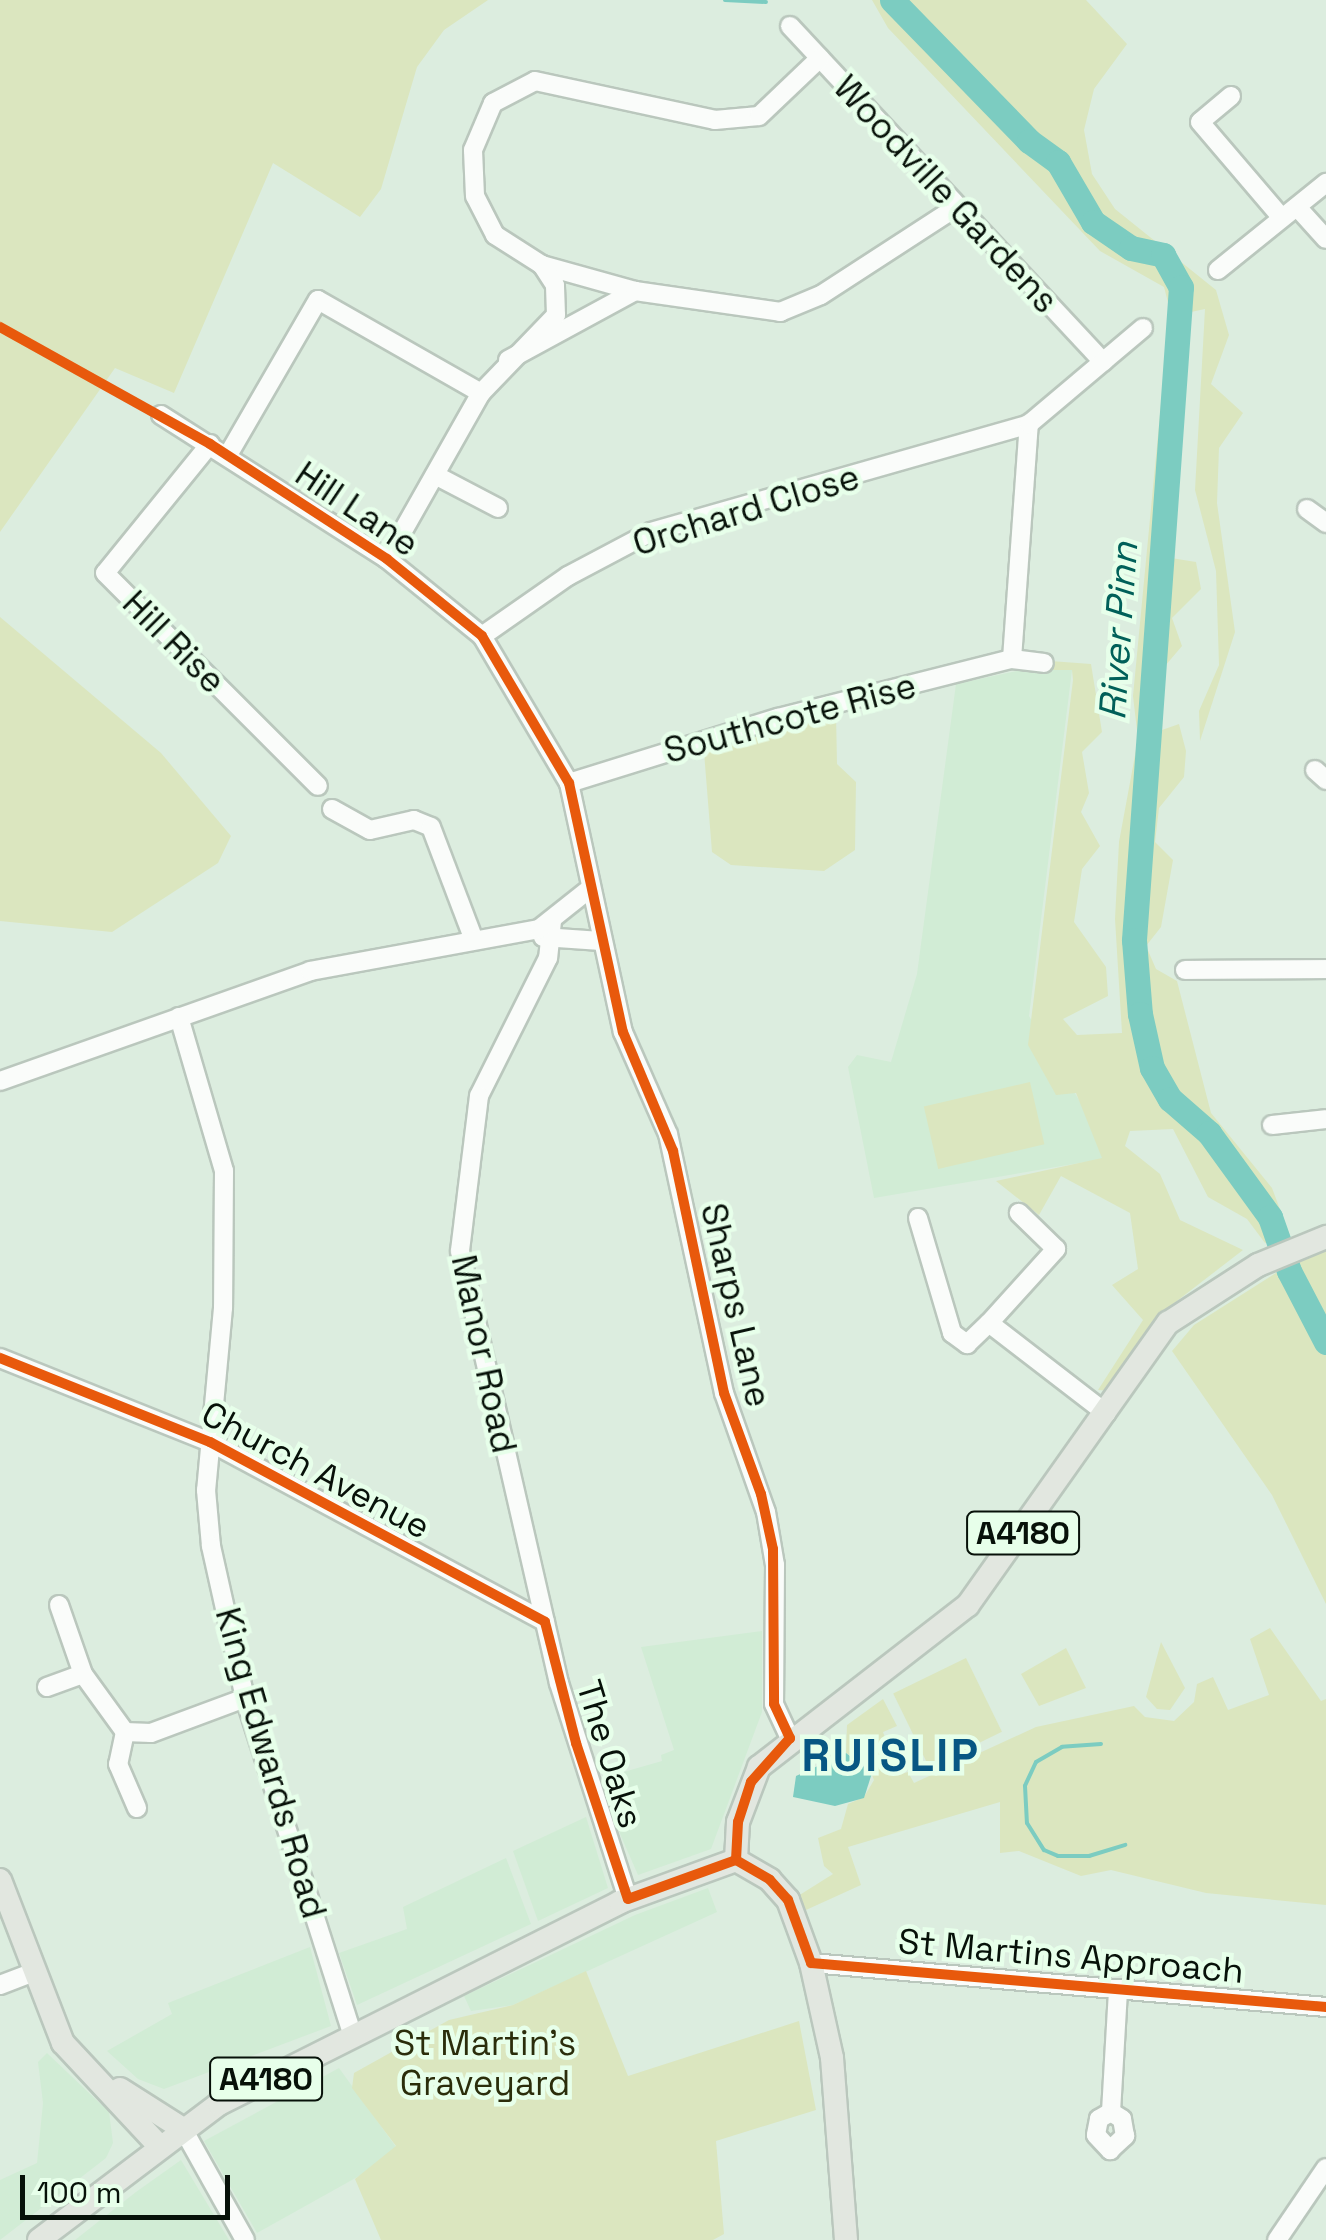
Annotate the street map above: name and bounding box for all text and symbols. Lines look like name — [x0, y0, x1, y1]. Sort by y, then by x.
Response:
street label: Woodville Gardens — [825, 67, 1067, 321]
street label: Hill Lane — [288, 453, 426, 565]
street label: Orchard Close — [628, 456, 864, 564]
water label: River Pinn — [1090, 540, 1148, 722]
street label: Hill Rise — [114, 582, 234, 702]
street label: Southcote Rise — [660, 664, 920, 772]
street label: Sharps Lane — [692, 1199, 780, 1411]
street label: Manor Road — [443, 1251, 525, 1457]
street label: Church Avenue — [195, 1392, 437, 1548]
road number: A4180 — [966, 1506, 1080, 1560]
street label: King Edwards Road — [207, 1603, 335, 1923]
street label: The Oaks — [568, 1675, 652, 1833]
district label: RUISLIP — [802, 1729, 980, 1783]
street label: St Martins Approach — [896, 1920, 1246, 1992]
park label: St Martin's Graveyard — [394, 2022, 576, 2104]
road number: A4180 — [208, 2052, 324, 2106]
scale bar — [25, 2155, 235, 2217]
text: 100 m — [37, 2173, 122, 2212]

